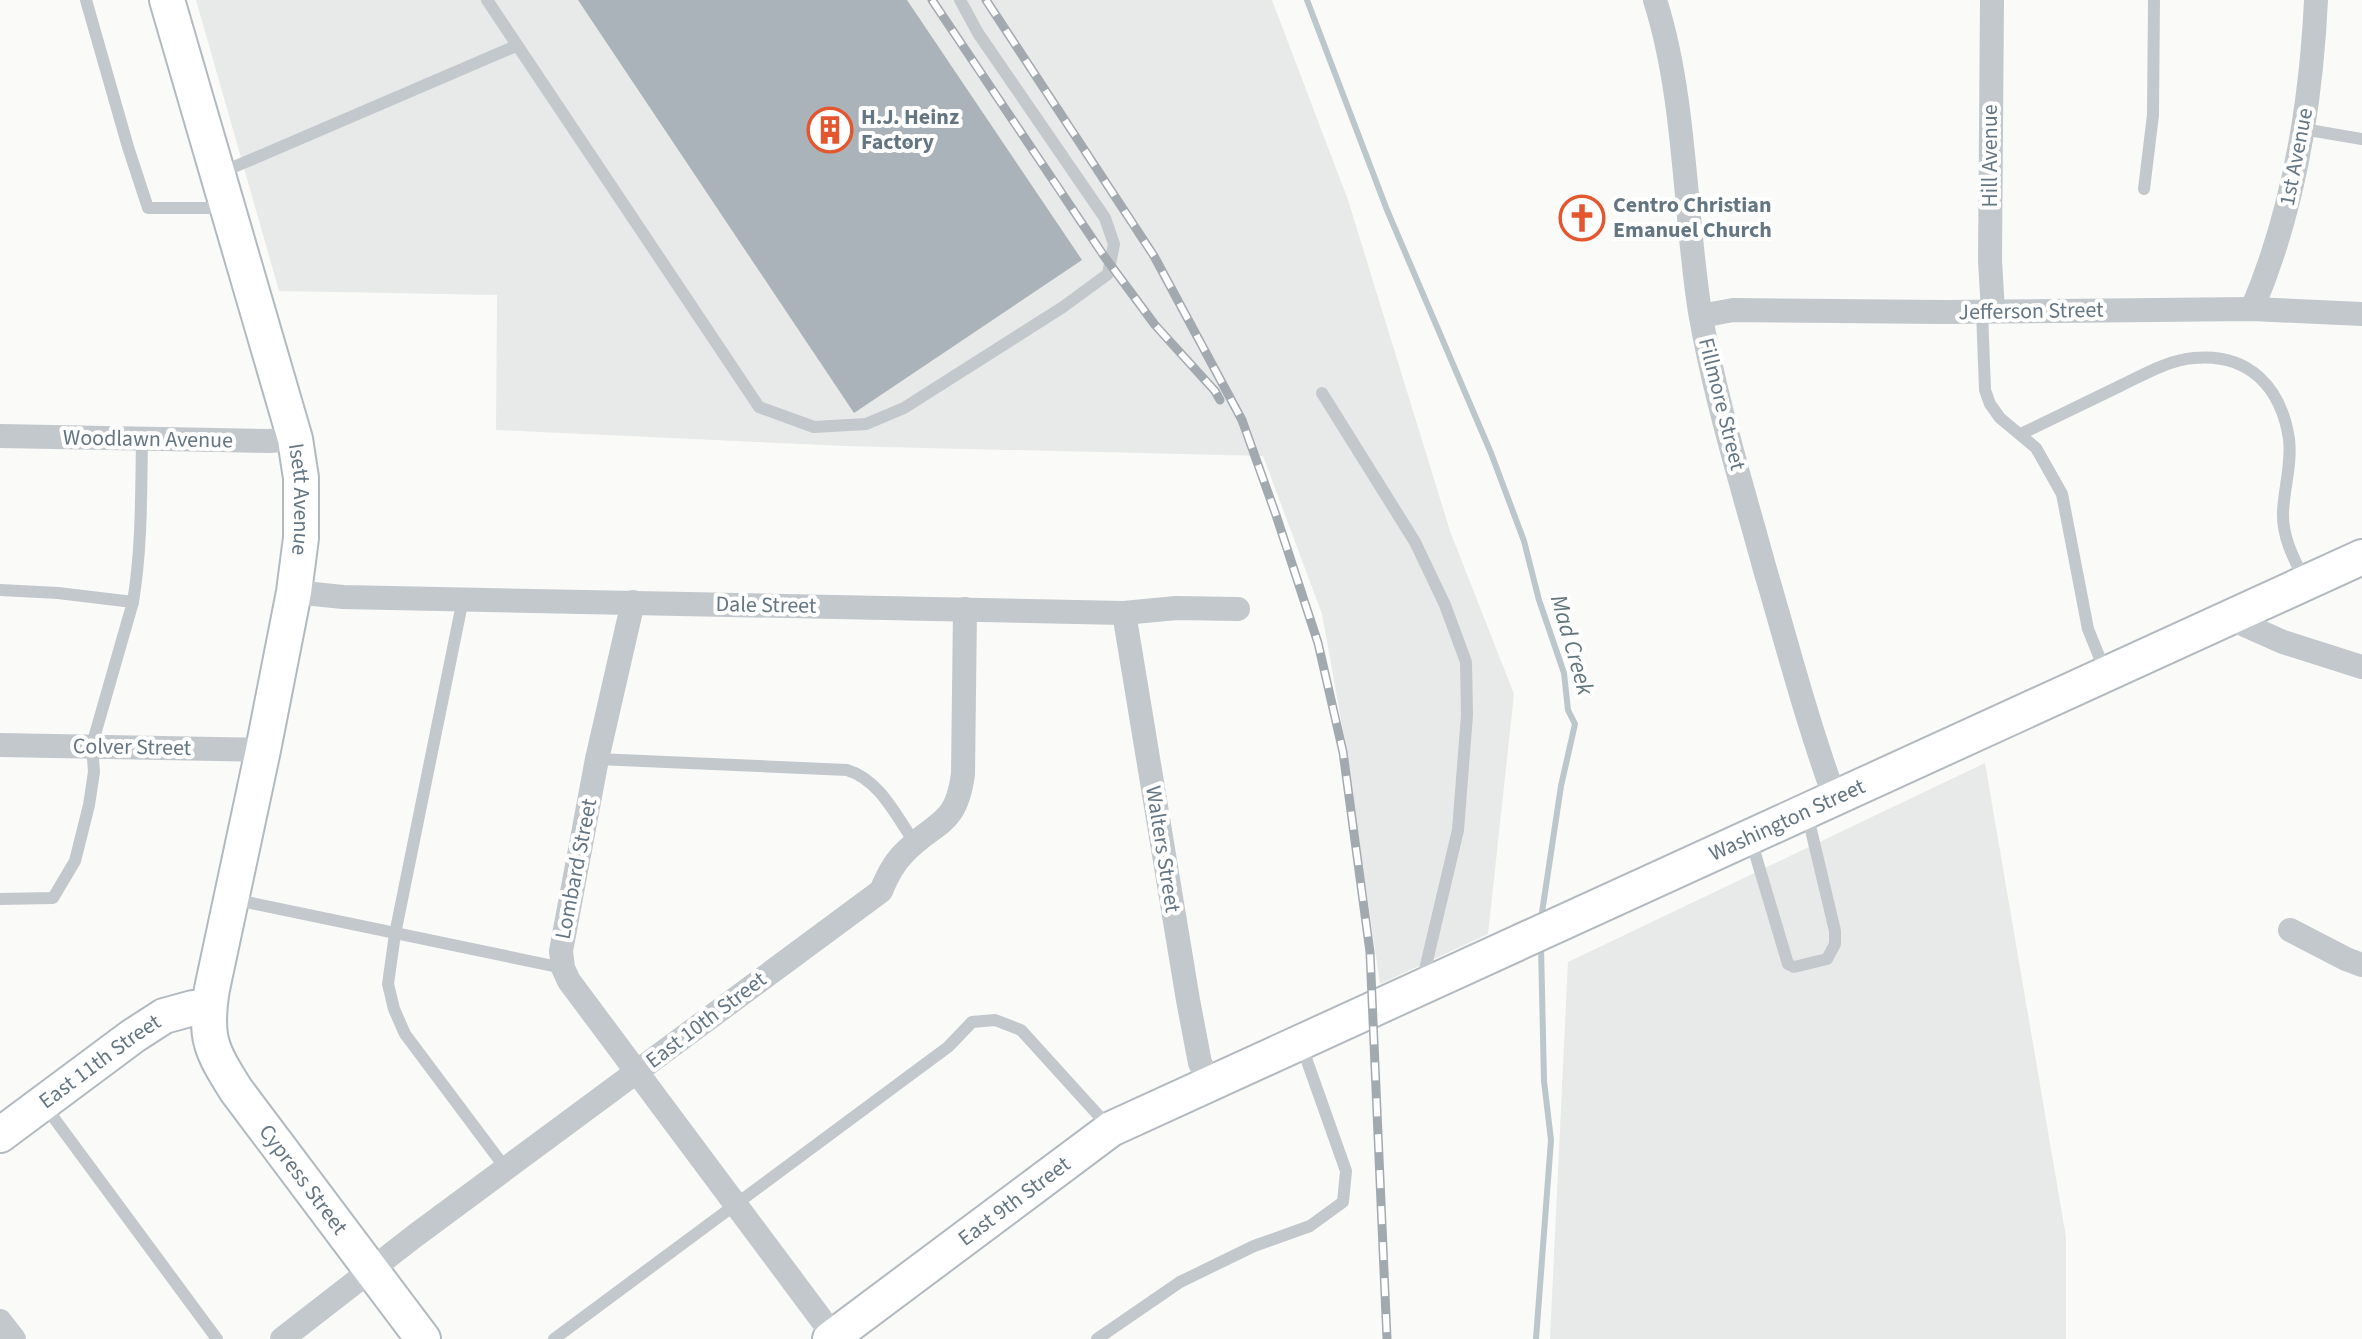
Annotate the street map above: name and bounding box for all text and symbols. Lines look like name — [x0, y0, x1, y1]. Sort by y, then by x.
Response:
place label: H.J. Heinz Factory — [861, 101, 959, 158]
street label: Hill Avenue — [1974, 104, 2006, 208]
street label: 1st Avenue — [2271, 105, 2321, 209]
building icon: H.J. Heinz Factory — [806, 106, 854, 154]
place label: Centro Christian Emanuel Church — [1613, 189, 1772, 246]
church icon: Centro Christian Emanuel Church — [1558, 194, 1606, 242]
street label: Jefferson Street — [1958, 294, 2104, 328]
street label: Fillmore Street — [1690, 334, 1754, 474]
street label: Woodlawn Avenue — [63, 422, 233, 456]
street label: Isett Avenue — [280, 441, 318, 557]
street label: Dale Street — [715, 588, 817, 622]
water label: Mad Creek — [1541, 591, 1603, 700]
street label: Colver Street — [73, 730, 192, 764]
street label: Washington Street — [1704, 770, 1871, 870]
street label: Walters Street — [1137, 783, 1189, 915]
street label: Lombard Street — [547, 795, 605, 942]
street label: East 10th Street — [639, 964, 774, 1076]
street label: East 11th Street — [32, 1006, 168, 1117]
street label: Cypress Street — [251, 1117, 356, 1242]
street label: East 9th Street — [951, 1148, 1078, 1254]

